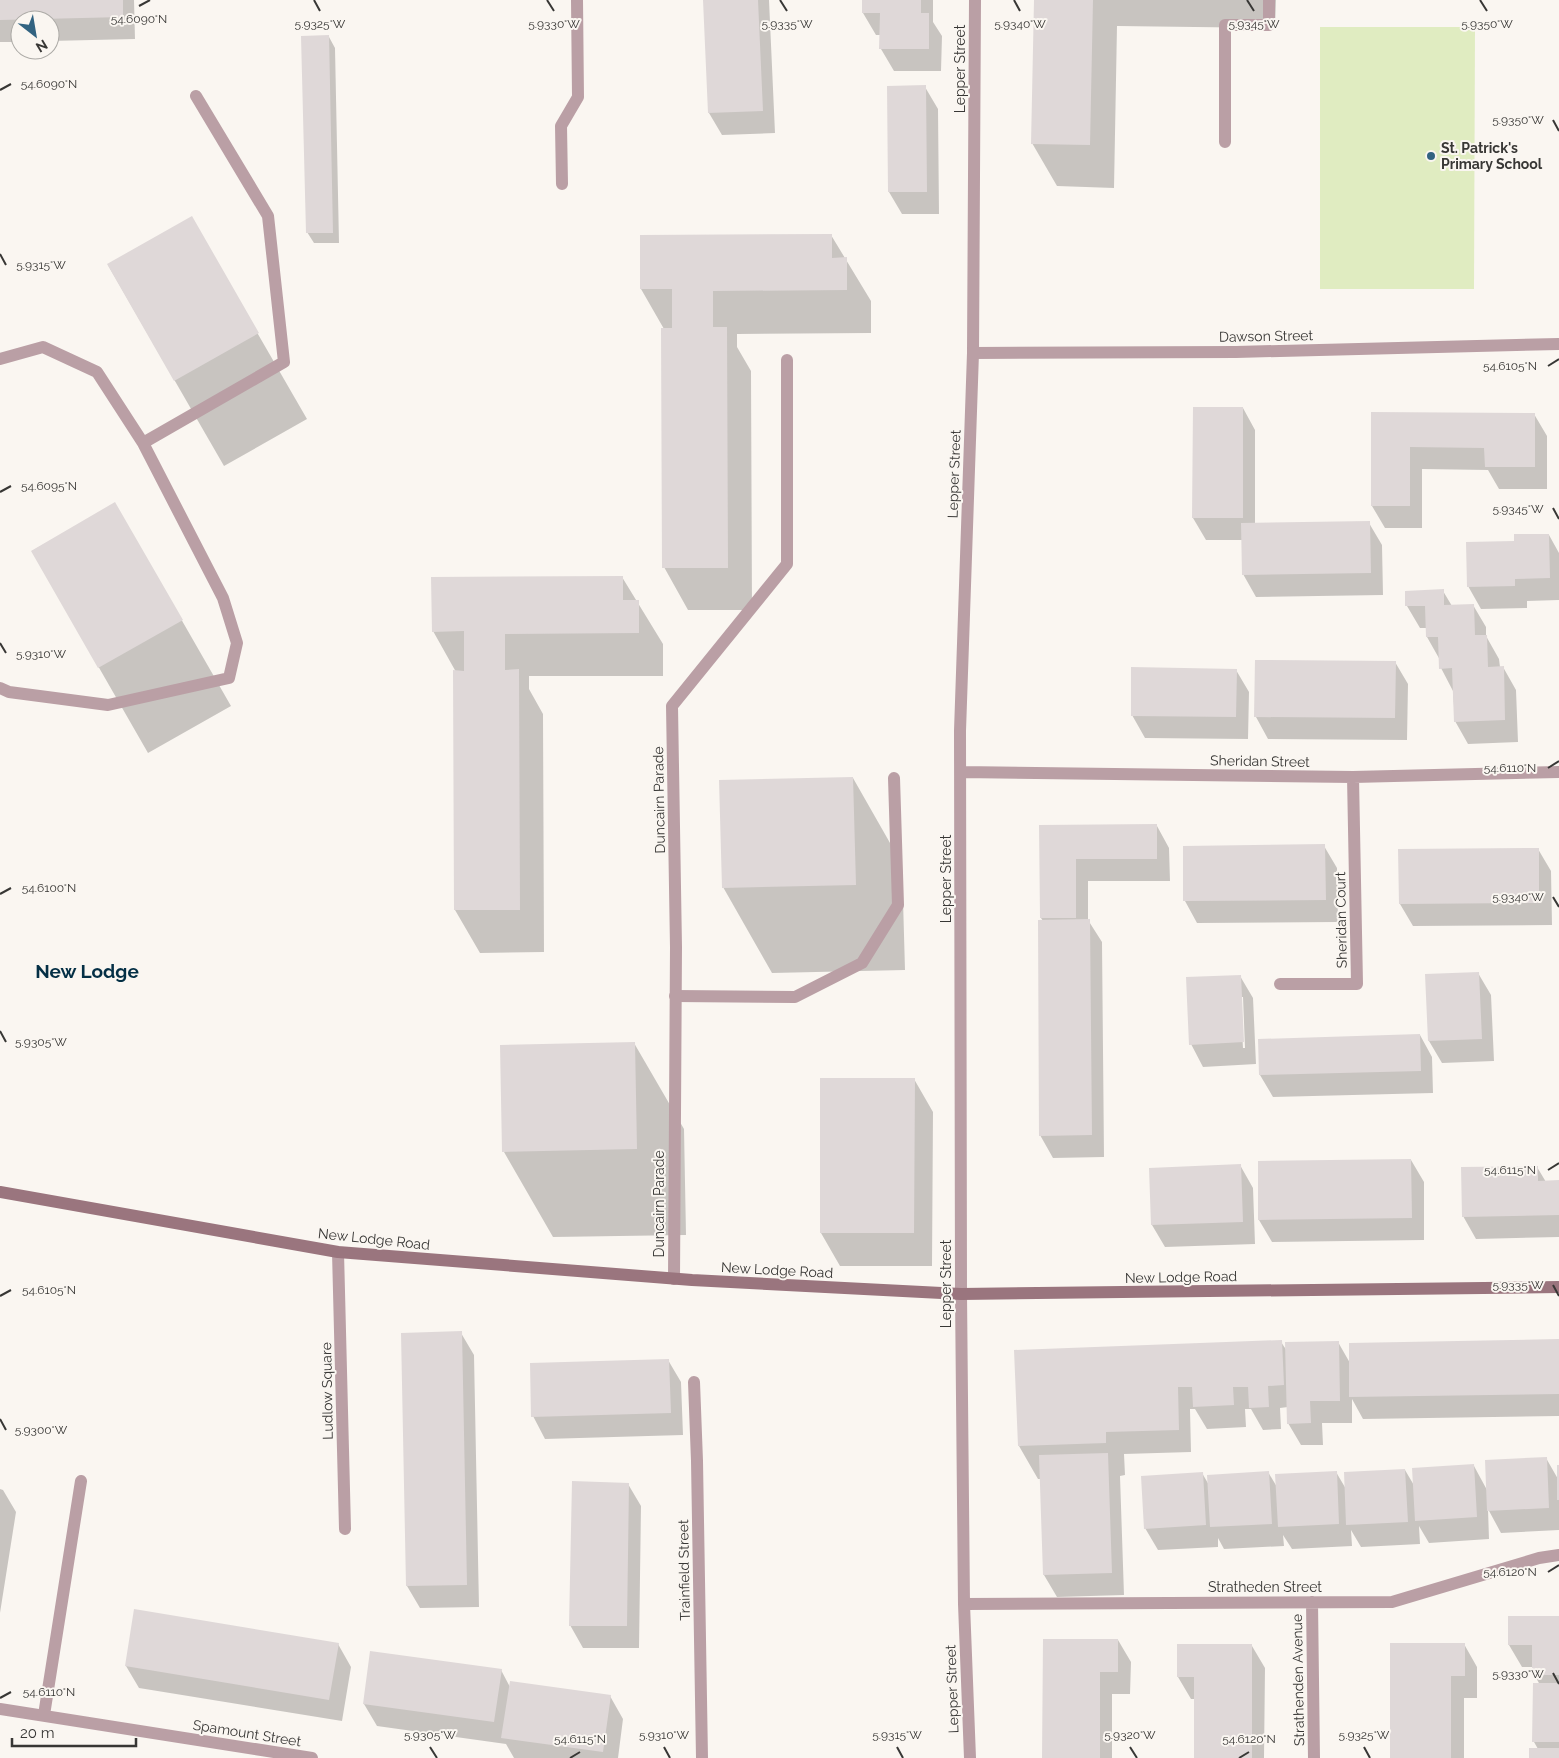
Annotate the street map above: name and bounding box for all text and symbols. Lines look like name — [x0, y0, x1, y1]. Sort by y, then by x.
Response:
north arrow — [10, 10, 60, 60]
text: 54.6090°N — [111, 12, 167, 26]
text: 5.9325°W — [295, 17, 346, 31]
text: 5.9330°W — [528, 17, 580, 31]
text: 5.9335°W — [762, 17, 813, 31]
text: 5.9340°W — [994, 17, 1046, 31]
text: 5.9345°W — [1228, 17, 1280, 31]
text: 5.9350°W — [1461, 17, 1513, 31]
street label: Lepper Street — [952, 24, 968, 113]
text: N — [33, 37, 50, 56]
text: 54.6090°N — [21, 77, 77, 91]
text: 5.9350°W — [1492, 113, 1544, 127]
place label: St. Patrick's Primary School — [1441, 140, 1543, 172]
marker: St. Patrick's Primary School — [1425, 150, 1437, 162]
text: 5.9315°W — [16, 258, 66, 272]
street label: Dawson Street — [1219, 327, 1314, 345]
text: 54.6105°N — [1483, 359, 1537, 373]
street label: Lepper Street — [944, 429, 964, 519]
text: 54.6095°N — [21, 479, 77, 493]
text: 5.9345°W — [1492, 502, 1544, 516]
text: 5.9310°W — [16, 647, 67, 661]
street label: Duncairn Parade — [650, 746, 668, 854]
street label: Sheridan Street — [1210, 752, 1310, 770]
text: 54.6110°N — [1484, 761, 1536, 775]
street label: Lepper Street — [938, 834, 954, 923]
street label: Sheridan Court — [1332, 871, 1350, 969]
text: 54.6100°N — [22, 881, 76, 895]
text: 5.9340°W — [1492, 890, 1544, 904]
district label: New Lodge — [35, 960, 139, 982]
text: 5.9305°W — [15, 1035, 67, 1049]
street label: Duncairn Parade — [651, 1150, 667, 1258]
text: 54.6115°N — [1484, 1163, 1536, 1177]
street label: New Lodge Road — [317, 1225, 431, 1253]
street label: Lepper Street — [938, 1239, 954, 1328]
street label: New Lodge Road — [720, 1259, 834, 1281]
street label: New Lodge Road — [1125, 1268, 1237, 1286]
text: 5.9335°W — [1493, 1278, 1544, 1292]
text: 54.6105°N — [22, 1283, 76, 1297]
street label: Ludlow Square — [318, 1342, 336, 1440]
text: 5.9300°W — [15, 1423, 68, 1437]
street label: Trainfield Street — [675, 1519, 693, 1621]
text: 54.6120°N — [1483, 1565, 1537, 1579]
street label: Stratheden Street — [1208, 1579, 1322, 1595]
street label: Strathenden Avenue — [1289, 1614, 1307, 1746]
street label: Lepper Street — [942, 1644, 962, 1734]
text: 5.9330°W — [1492, 1667, 1544, 1681]
text: 54.6110°N — [23, 1685, 75, 1699]
scale bar — [12, 1716, 136, 1748]
street label: Spamount Street — [192, 1717, 303, 1750]
text: 20 m — [20, 1724, 55, 1742]
text: 5.9305°W — [404, 1728, 456, 1742]
text: 5.9310°W — [639, 1728, 690, 1742]
text: 5.9315°W — [872, 1728, 922, 1742]
text: 5.9320°W — [1104, 1728, 1156, 1742]
text: 5.9325°W — [1339, 1728, 1390, 1742]
text: 54.6115°N — [554, 1732, 606, 1746]
text: 54.6120°N — [1222, 1732, 1276, 1746]

